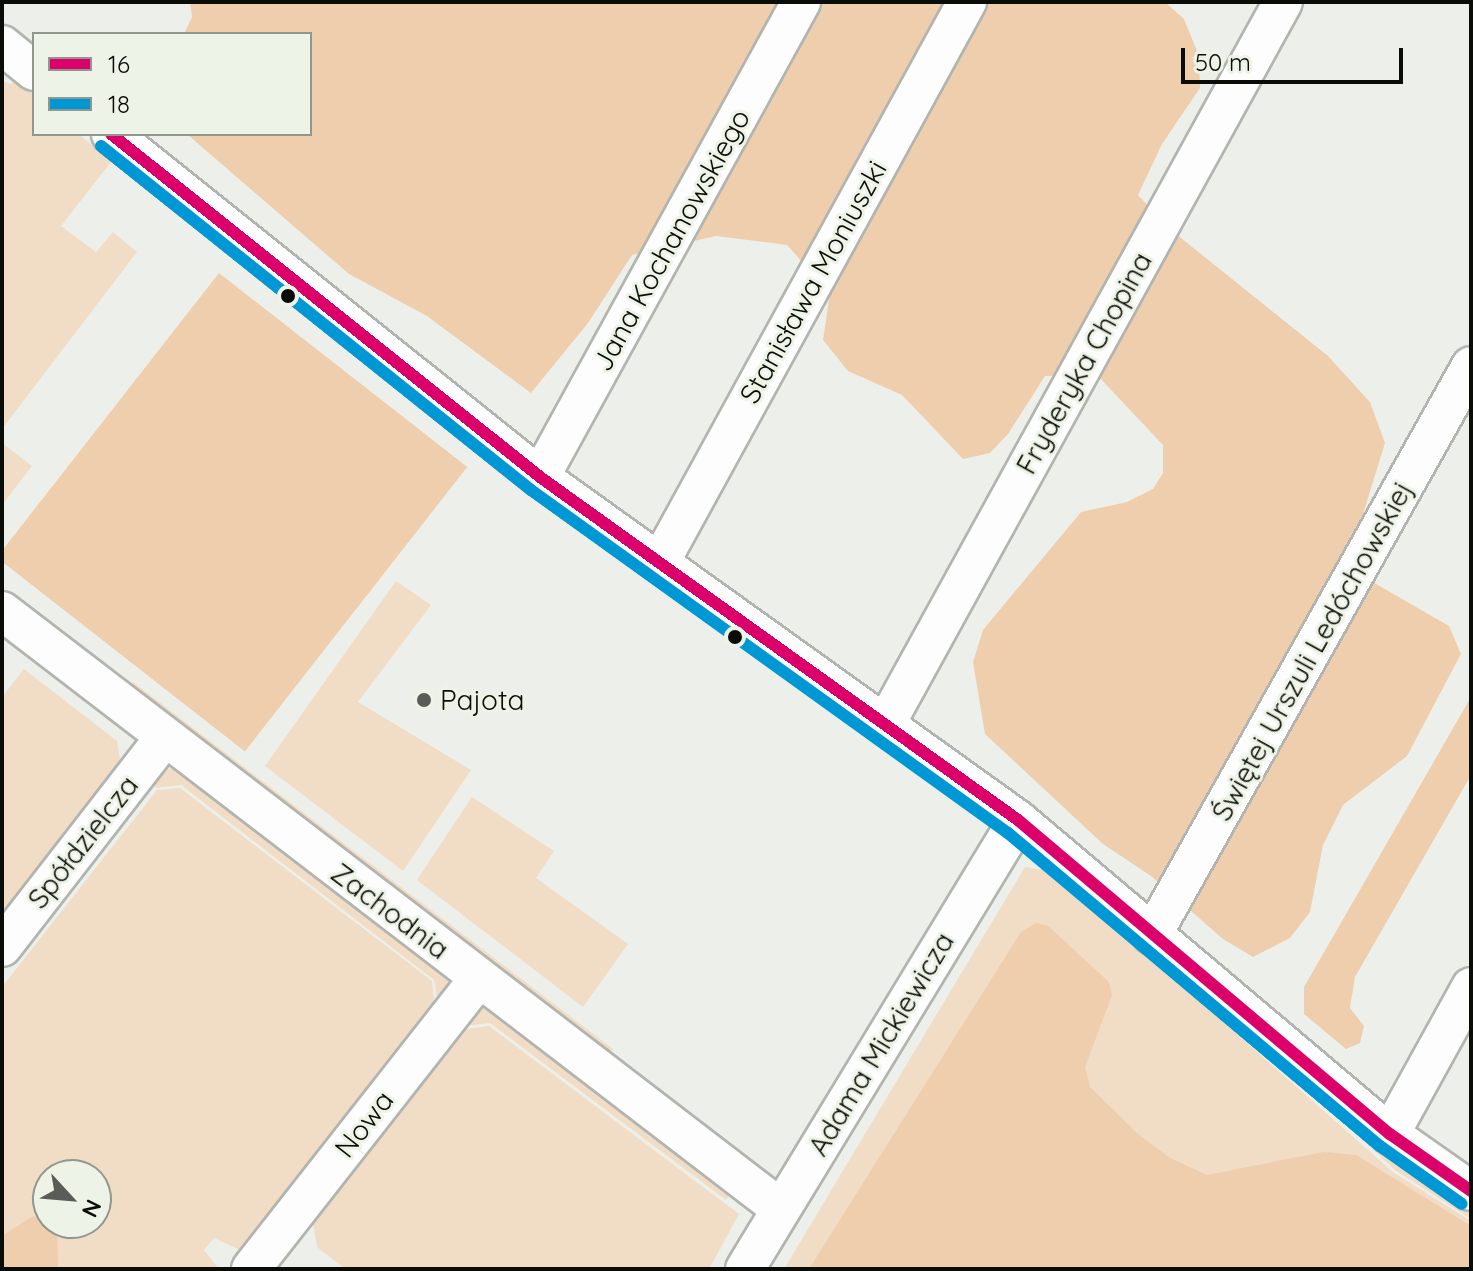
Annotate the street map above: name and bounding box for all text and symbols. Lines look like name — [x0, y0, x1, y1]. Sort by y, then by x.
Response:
legend — [32, 32, 312, 136]
scale bar — [1185, 32, 1407, 82]
text: 50 m — [1195, 47, 1251, 77]
text: 16 — [108, 49, 130, 79]
text: 18 — [108, 89, 130, 119]
street label: Jana Kochanowskiego — [585, 103, 757, 377]
street label: Stanisława Moniuszki — [732, 155, 894, 409]
street label: Fryderyka Chopina — [1009, 246, 1159, 480]
unlabelled marker — [280, 288, 296, 304]
street label: Świętej Urszuli Ledóchowskiej — [1205, 476, 1419, 826]
unlabelled marker — [727, 629, 743, 645]
place label: Pajota — [440, 683, 524, 717]
marker: Pajota — [415, 691, 433, 709]
street label: Spółdzielcza — [21, 769, 145, 915]
street label: Zachodnia — [325, 856, 455, 966]
street label: Adama Mickiewicza — [801, 926, 961, 1162]
street label: Nowa — [328, 1084, 400, 1164]
north arrow — [32, 1159, 112, 1239]
text: N — [76, 1195, 108, 1222]

